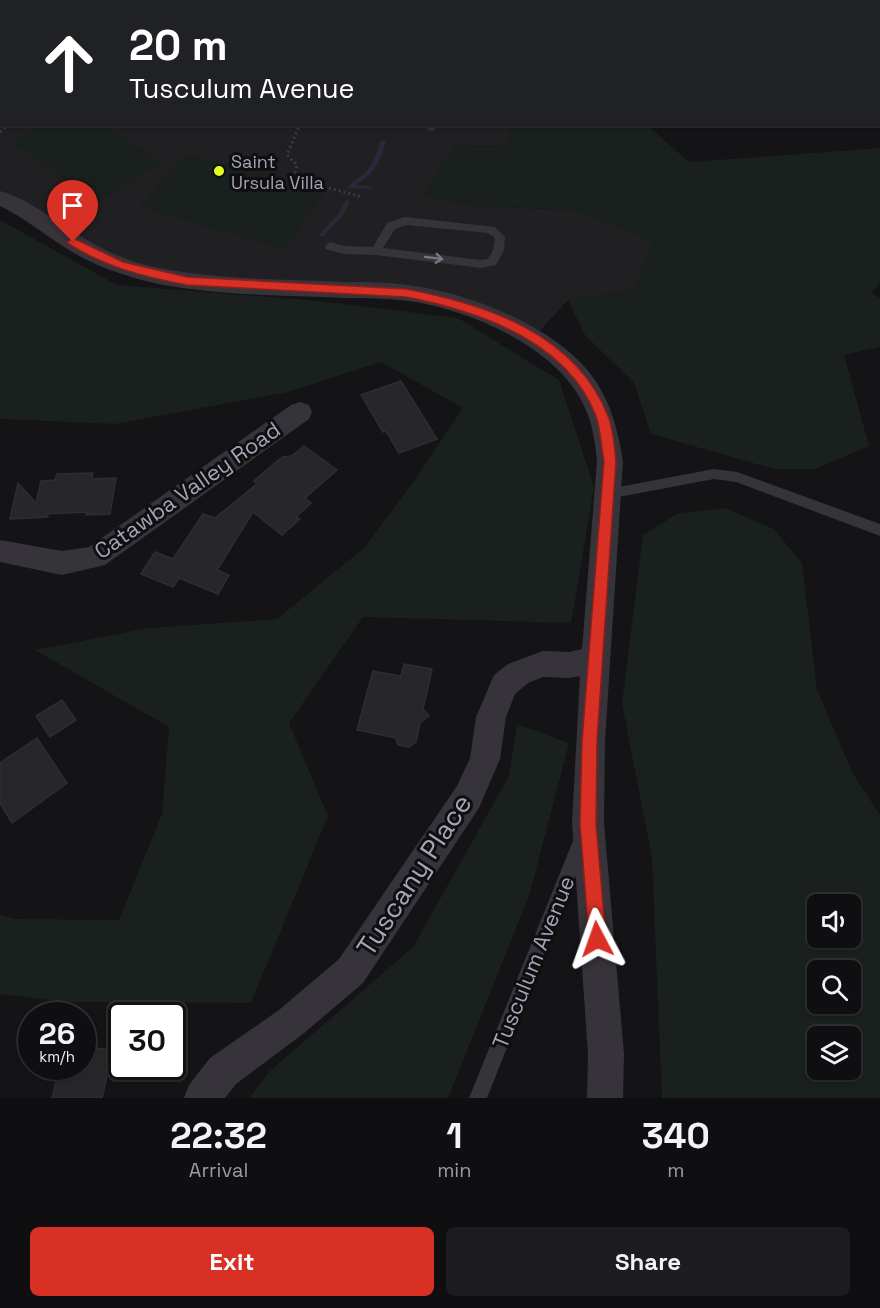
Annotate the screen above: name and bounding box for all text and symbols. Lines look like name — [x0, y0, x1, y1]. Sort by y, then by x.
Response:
text: 20 m — [129, 19, 228, 72]
icon: ahead — [30, 24, 108, 102]
text: Tusculum Avenue — [129, 71, 355, 106]
place label: Saint Ursula Villa — [231, 150, 324, 194]
marker: Saint Ursula Villa — [212, 164, 226, 178]
pin — [47, 180, 98, 242]
icon: arrive — [56, 189, 89, 222]
one-way arrow — [424, 253, 444, 264]
street label: Catawba Valley Road — [89, 415, 285, 565]
street label: Tuscany Place — [349, 787, 479, 963]
street label: Tusculum Avenue — [486, 872, 580, 1052]
map controls — [807, 894, 861, 1080]
button: sound — [807, 894, 861, 948]
position arrow — [565, 907, 629, 971]
button: search — [807, 960, 861, 1014]
speed limit sign: 30 — [108, 1002, 186, 1080]
text: 26 — [39, 1014, 75, 1053]
button: layers — [807, 1026, 861, 1080]
text: km/h — [39, 1047, 75, 1066]
text: 22:32 — [170, 1113, 267, 1159]
text: 1 — [446, 1113, 462, 1159]
text: 340 — [642, 1113, 710, 1159]
text: Arrival — [189, 1157, 248, 1183]
text: min — [437, 1157, 472, 1183]
text: m — [667, 1157, 684, 1183]
button: Exit — [30, 1227, 434, 1296]
button: Share — [446, 1227, 850, 1296]

